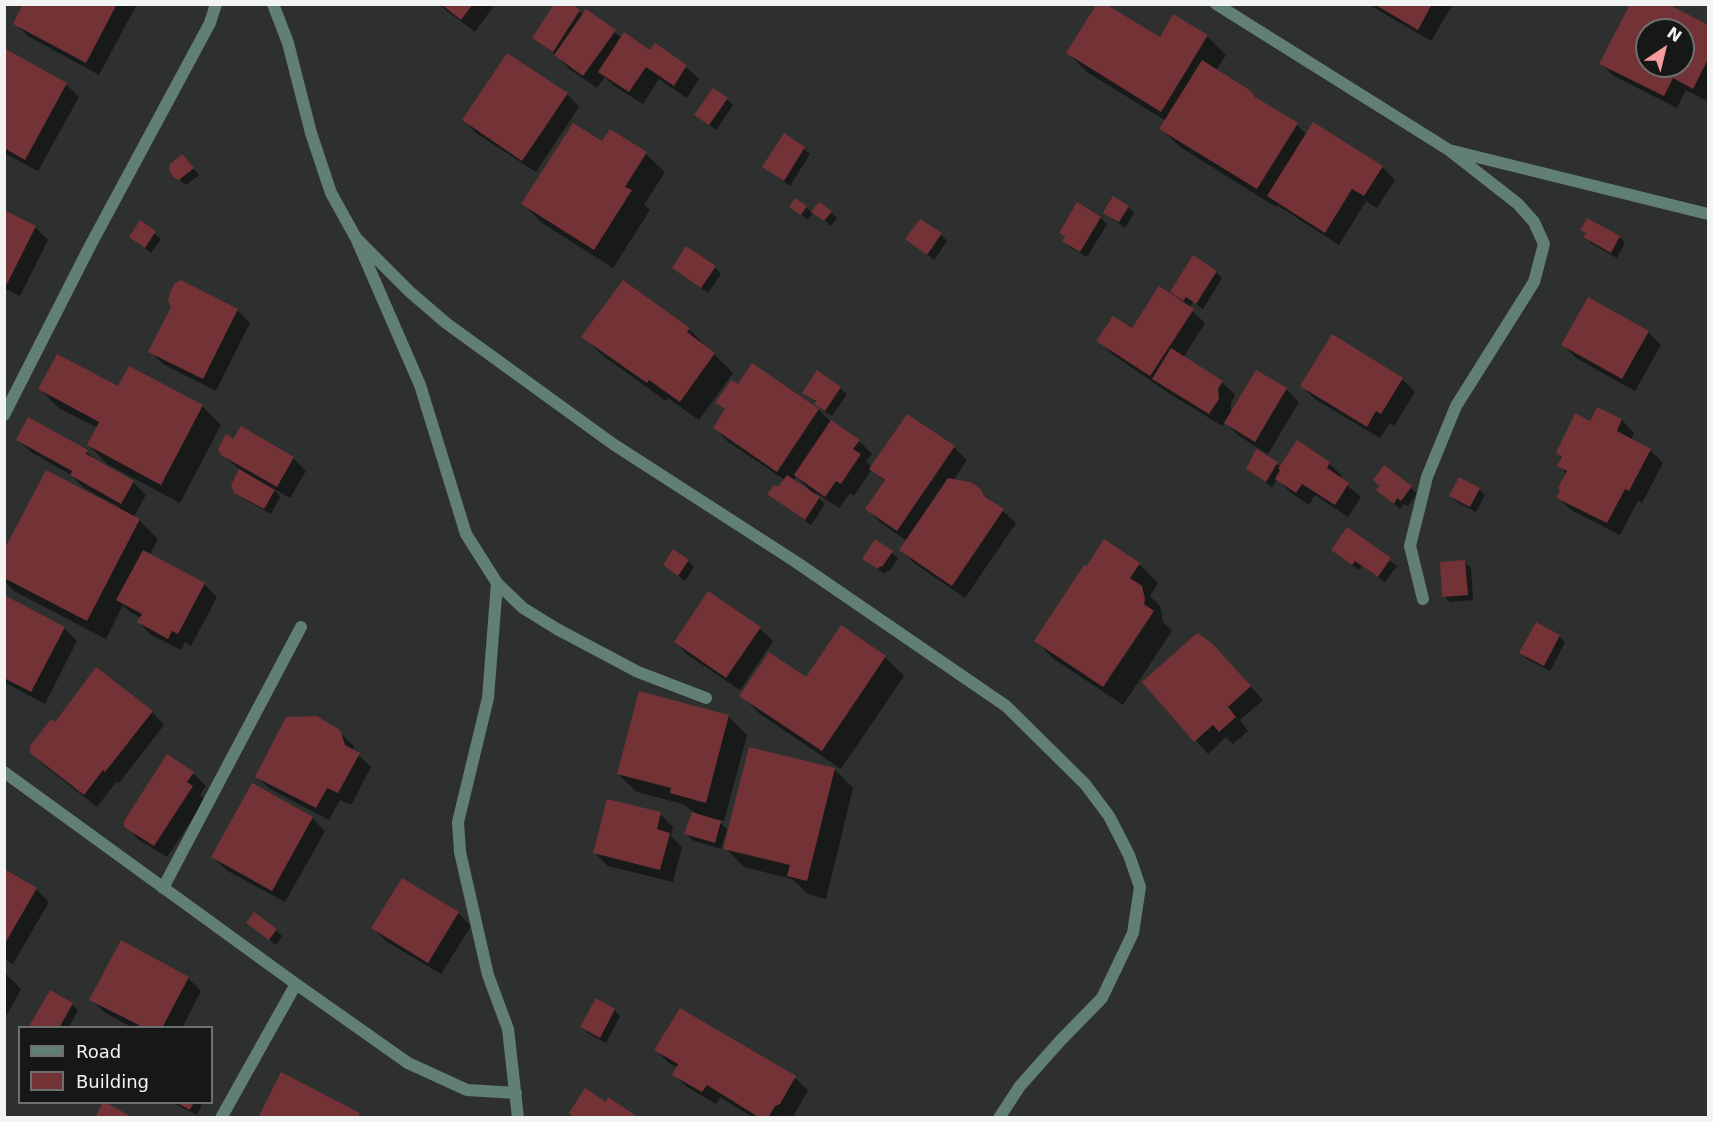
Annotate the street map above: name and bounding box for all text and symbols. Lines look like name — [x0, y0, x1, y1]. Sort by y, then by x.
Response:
north arrow — [1635, 18, 1695, 78]
text: N — [1664, 23, 1685, 46]
legend — [18, 1026, 213, 1104]
text: Road — [76, 1041, 121, 1062]
text: Building — [76, 1071, 149, 1092]

